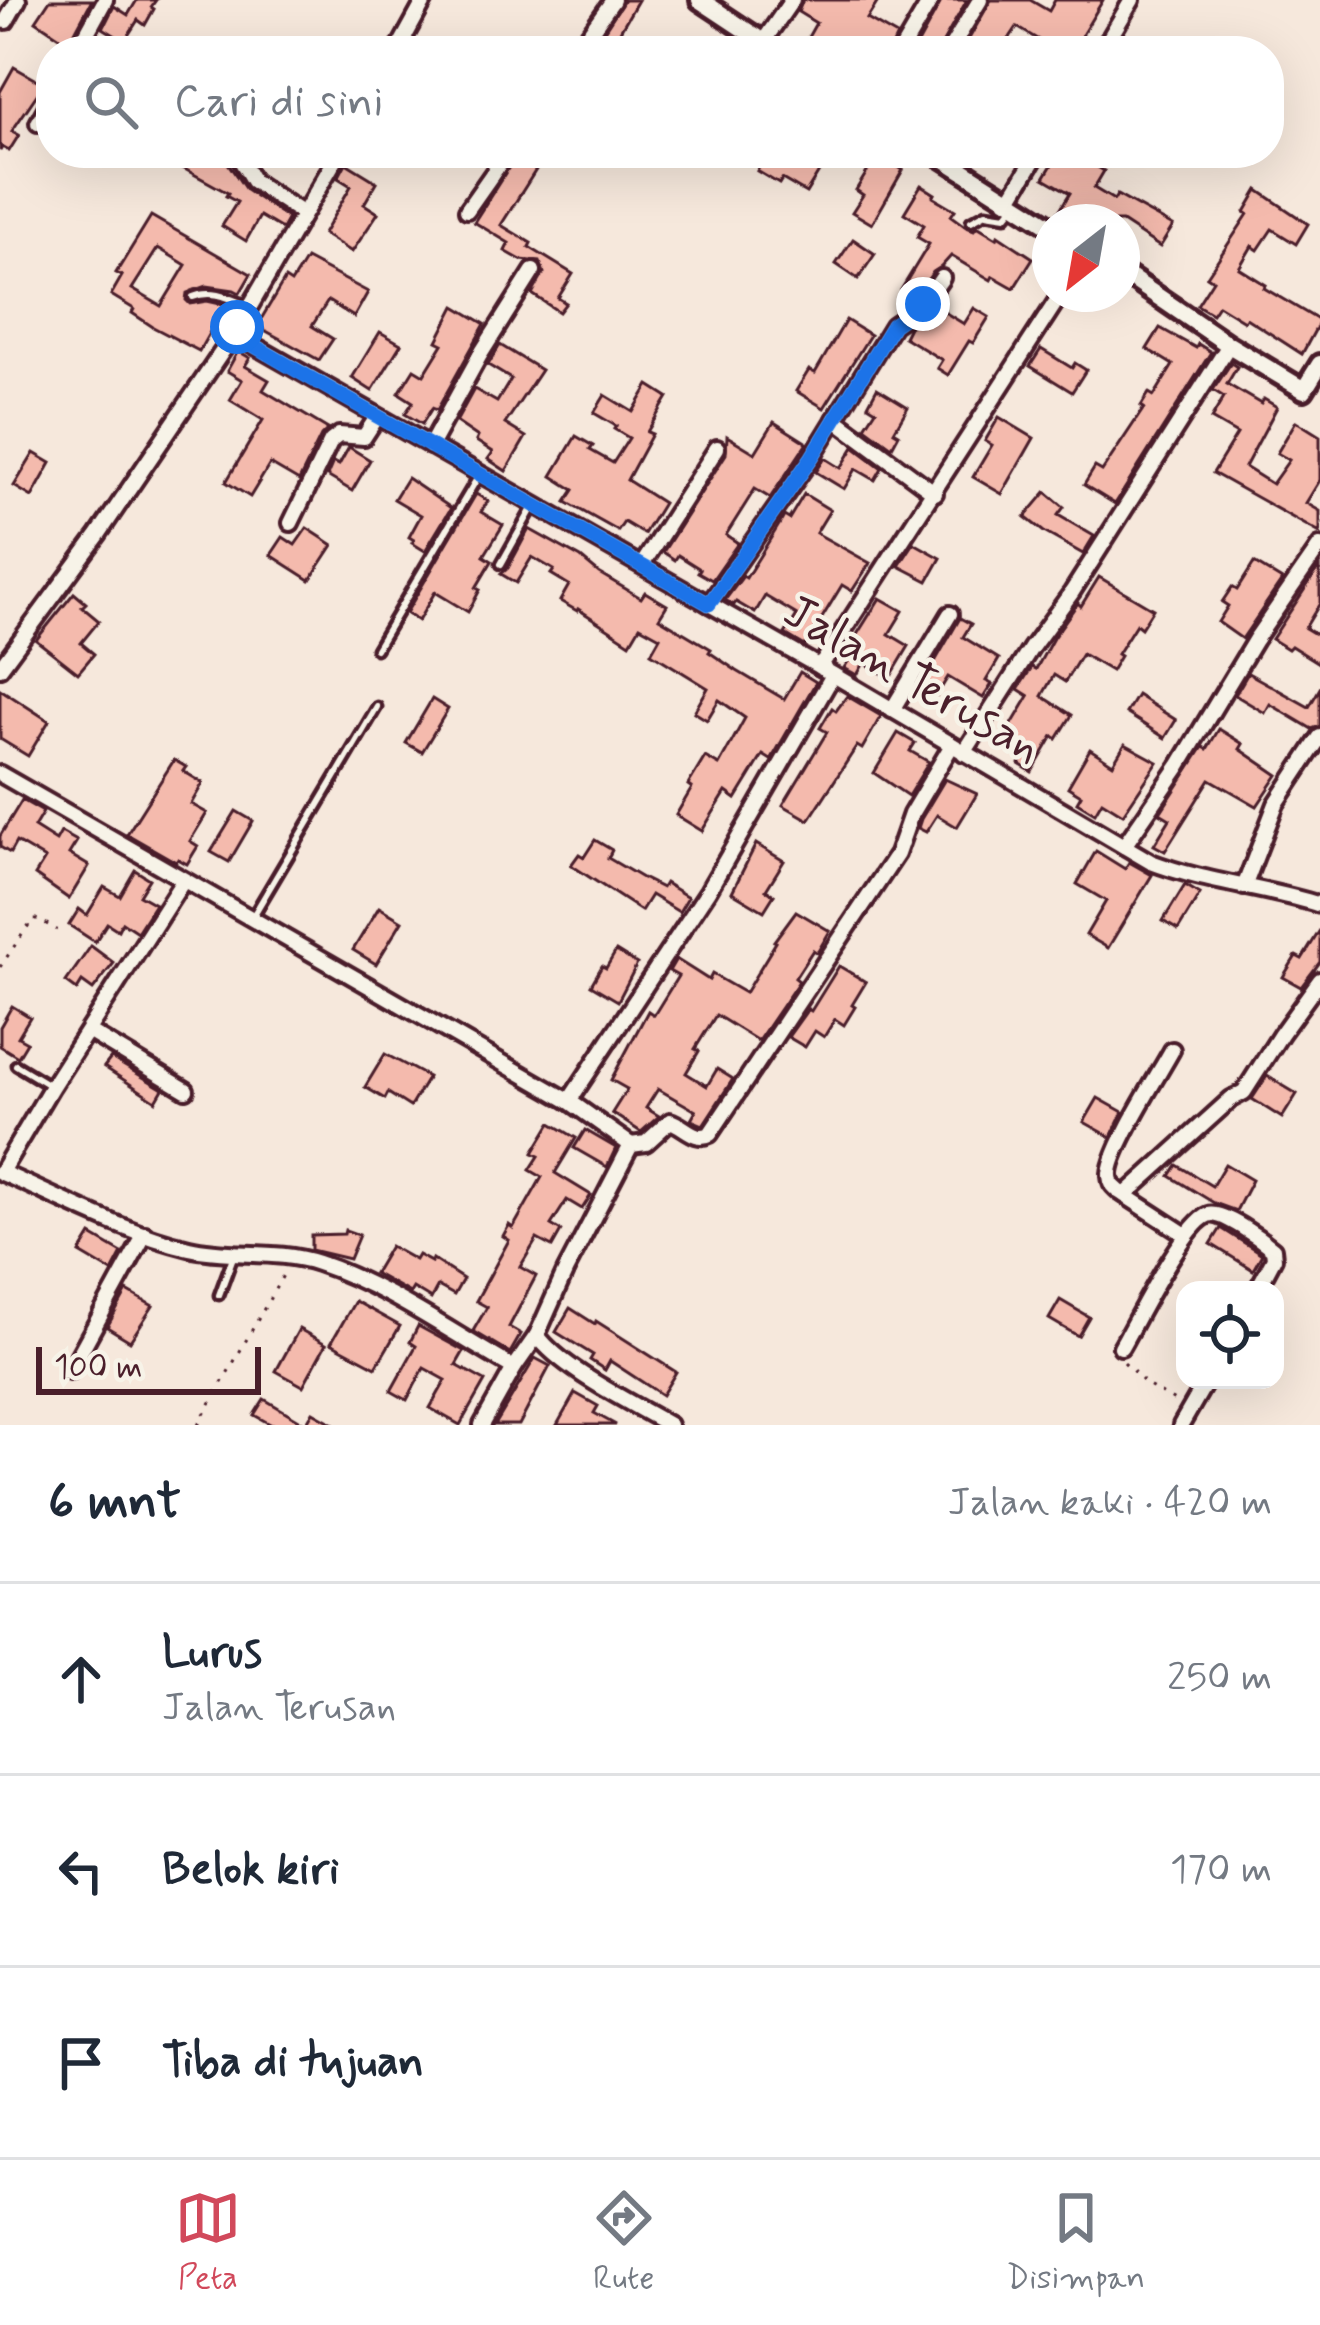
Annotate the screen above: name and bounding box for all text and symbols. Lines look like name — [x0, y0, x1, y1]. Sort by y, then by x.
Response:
search box — [36, 36, 1284, 168]
icon: search — [78, 69, 144, 135]
text: Cari di sini — [174, 73, 383, 132]
north arrow — [1032, 204, 1140, 312]
route end — [896, 277, 950, 331]
route start — [210, 300, 264, 354]
street label: Jalan Terusan — [772, 581, 1053, 779]
map controls — [1176, 1281, 1284, 1389]
button: locate — [1176, 1281, 1284, 1389]
scale bar — [36, 1341, 261, 1394]
text: 100 m — [54, 1346, 143, 1390]
text: 6 mnt — [48, 1470, 181, 1536]
text: Jalan kaki · 420 m — [948, 1478, 1272, 1529]
text: Lurus — [162, 1624, 262, 1683]
icon: ahead — [48, 1646, 114, 1712]
text: 250 m — [1167, 1653, 1272, 1704]
text: Jalan Terusan — [162, 1683, 396, 1734]
icon: left — [48, 1838, 114, 1904]
text: Belok kiri — [162, 1841, 339, 1900]
text: 170 m — [1170, 1845, 1272, 1896]
icon: arrive — [48, 2030, 114, 2096]
text: Tiba di tujuan — [162, 2033, 424, 2092]
tab: Peta — [175, 2185, 241, 2301]
tab: Rute — [591, 2185, 657, 2301]
tab: Disimpan — [1006, 2185, 1145, 2301]

